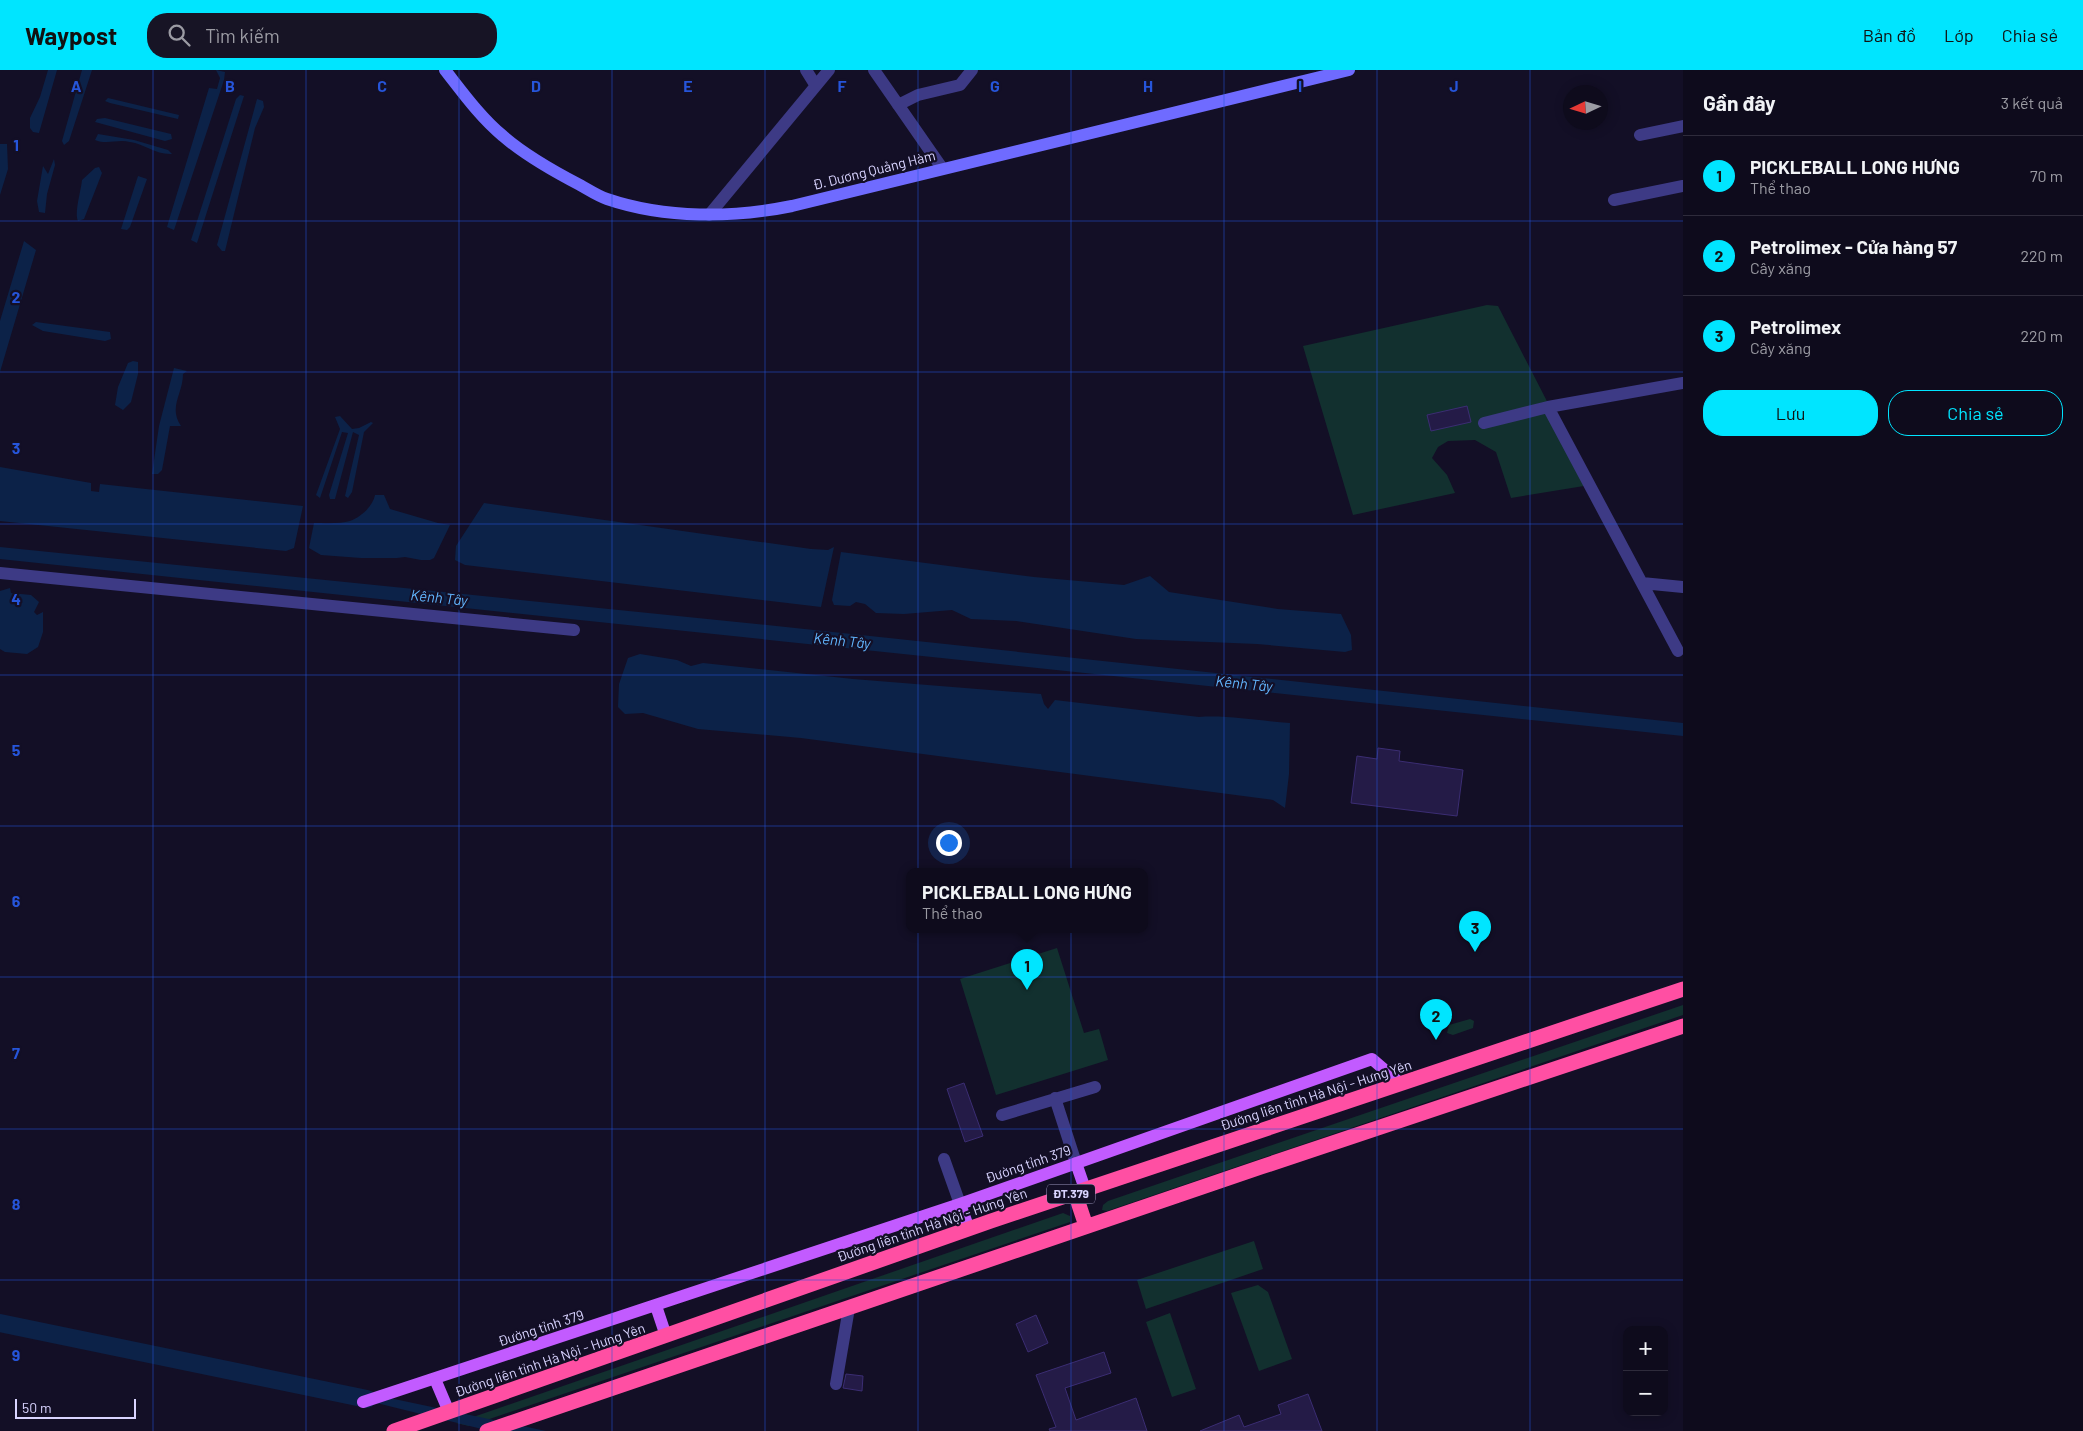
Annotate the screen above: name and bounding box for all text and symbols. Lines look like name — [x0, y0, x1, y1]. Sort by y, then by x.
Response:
search box — [147, 13, 497, 58]
text: Waypost — [25, 21, 117, 50]
icon: search — [165, 21, 193, 49]
text: Tìm kiếm — [205, 24, 280, 47]
text: Bản đồ — [1863, 24, 1916, 46]
text: Lớp — [1944, 24, 1974, 46]
text: Chia sẻ — [2002, 24, 2058, 46]
text: A — [71, 76, 82, 95]
text: B — [225, 76, 235, 95]
text: C — [377, 76, 387, 95]
text: D — [531, 76, 541, 95]
text: E — [683, 76, 693, 95]
text: F — [838, 76, 847, 95]
text: G — [990, 76, 1000, 95]
text: H — [1143, 76, 1153, 95]
text: I — [1298, 76, 1302, 95]
text: J — [1449, 76, 1459, 95]
north arrow — [1563, 85, 1608, 130]
text: Gần đây — [1703, 90, 1776, 115]
text: 3 kết quả — [2001, 93, 2063, 112]
text: 1 — [13, 135, 19, 154]
street label: Đ. Dương Quảng Hàm — [811, 146, 937, 193]
text: PICKLEBALL LONG HƯNG — [1750, 155, 1960, 178]
text: 1 — [1716, 166, 1722, 185]
text: 70 m — [2030, 166, 2063, 185]
text: Thể thao — [1750, 178, 1811, 197]
text: Petrolimex - Cửa hàng 57 — [1750, 235, 1957, 258]
text: 2 — [1715, 246, 1723, 265]
text: 220 m — [2020, 246, 2063, 265]
text: Cây xăng — [1750, 258, 1811, 277]
text: 2 — [12, 287, 21, 306]
text: Petrolimex — [1750, 315, 1841, 338]
text: 3 — [1715, 326, 1723, 345]
text: 220 m — [2020, 326, 2063, 345]
text: Cây xăng — [1750, 338, 1811, 357]
button: Lưu — [1703, 390, 1878, 436]
button: Chia sẻ — [1888, 390, 2063, 436]
text: 3 — [12, 438, 20, 457]
water label: Kênh Tây — [410, 585, 470, 609]
text: 4 — [11, 589, 21, 608]
water label: Kênh Tây — [813, 628, 873, 652]
water label: Kênh Tây — [1215, 671, 1275, 695]
text: 5 — [12, 740, 21, 759]
your location — [936, 830, 962, 856]
popup — [906, 868, 1148, 933]
text: PICKLEBALL LONG HƯNG — [922, 880, 1132, 903]
text: 6 — [12, 891, 21, 910]
text: Thể thao — [922, 903, 983, 922]
pin: 3 — [1459, 911, 1491, 952]
pin: 1 — [1011, 949, 1043, 990]
pin: 2 — [1420, 999, 1452, 1040]
text: 7 — [12, 1043, 20, 1062]
street label: Đường liên tỉnh Hà Nội - Hưng Yên — [1218, 1056, 1414, 1134]
street label: Đường tỉnh 379 — [983, 1141, 1073, 1186]
street label: Đường liên tỉnh Hà Nội - Hưng Yên — [834, 1184, 1029, 1265]
road number: ĐT.379 — [1047, 1184, 1095, 1204]
text: 8 — [12, 1194, 21, 1213]
street label: Đường tỉnh 379 — [496, 1306, 586, 1349]
street label: Đường liên tỉnh Hà Nội - Hưng Yên — [452, 1319, 647, 1400]
map controls — [1623, 1326, 1668, 1416]
button: + — [1623, 1326, 1668, 1371]
text: 9 — [12, 1345, 20, 1364]
button: − — [1623, 1371, 1668, 1416]
scale bar — [15, 1396, 136, 1419]
text: 50 m — [22, 1399, 51, 1416]

